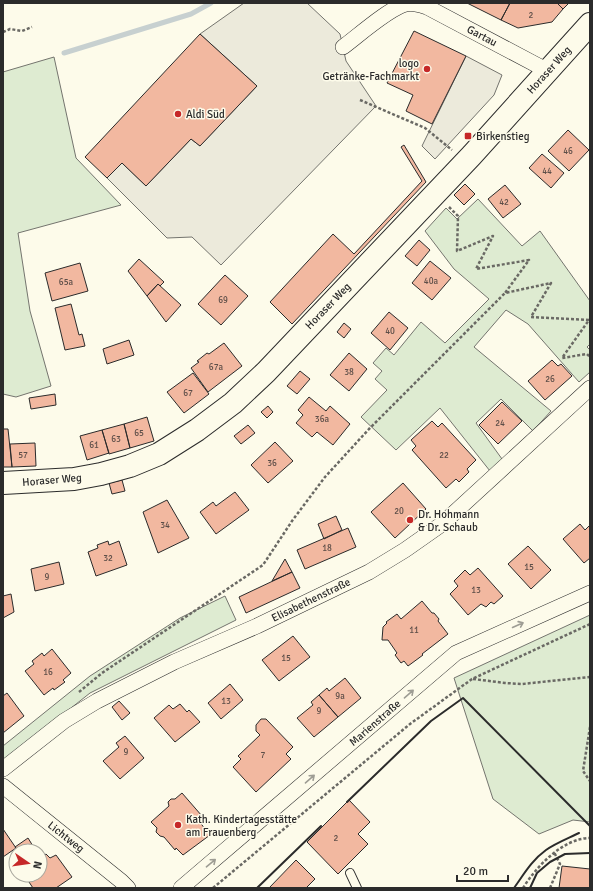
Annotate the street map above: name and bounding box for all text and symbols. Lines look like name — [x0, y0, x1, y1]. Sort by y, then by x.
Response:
house number: 2 — [529, 10, 534, 21]
street label: Gartau — [465, 23, 499, 49]
street label: Horaser Weg — [524, 43, 574, 97]
place label: logo Getränke-Fachmarkt — [323, 57, 419, 83]
marker: logo Getränke-Fachmarkt — [422, 64, 432, 74]
place label: Aldi Süd — [186, 108, 225, 121]
marker: Aldi Süd — [173, 109, 183, 119]
place label: Birkenstieg — [476, 130, 530, 143]
marker: Birkenstieg — [463, 131, 473, 141]
house number: 46 — [563, 146, 573, 157]
house number: 44 — [542, 166, 552, 177]
house number: 42 — [499, 197, 509, 208]
house number: 40a — [424, 276, 439, 287]
house number: 65a — [59, 277, 74, 288]
street label: Horaser Weg — [303, 280, 354, 332]
house number: 69 — [218, 295, 228, 306]
house number: 40 — [385, 326, 395, 337]
house number: 67a — [209, 362, 224, 373]
house number: 38 — [344, 367, 354, 378]
house number: 26 — [545, 374, 555, 385]
house number: 67 — [183, 388, 193, 399]
house number: 36a — [315, 414, 330, 425]
house number: 24 — [495, 418, 505, 429]
house number: 65 — [134, 428, 144, 439]
house number: 63 — [111, 434, 121, 445]
house number: 61 — [89, 440, 99, 451]
house number: 57 — [18, 450, 28, 461]
house number: 22 — [439, 450, 449, 461]
house number: 36 — [267, 458, 277, 469]
street label: Horaser Weg — [22, 471, 82, 489]
house number: 20 — [394, 506, 404, 517]
place label: Dr. Hohmann & Dr. Schaub — [418, 508, 479, 534]
marker: Dr. Hohmann & Dr. Schaub — [405, 515, 415, 525]
house number: 34 — [160, 520, 170, 531]
house number: 18 — [322, 543, 332, 554]
house number: 32 — [103, 553, 113, 564]
house number: 15 — [524, 562, 534, 573]
house number: 9 — [45, 572, 50, 583]
street label: Elisabethenstraße — [269, 575, 353, 625]
house number: 13 — [471, 585, 481, 596]
one-way arrow — [511, 621, 523, 628]
house number: 11 — [409, 625, 419, 636]
house number: 15 — [281, 653, 291, 664]
house number: 16 — [43, 667, 53, 678]
one-way arrow — [403, 689, 414, 698]
house number: 9a — [335, 691, 345, 702]
house number: 13 — [221, 696, 231, 707]
street label: Marienstraße — [347, 697, 403, 749]
house number: 9 — [317, 706, 322, 717]
house number: 9 — [124, 747, 129, 758]
house number: 7 — [261, 750, 266, 761]
one-way arrow — [305, 774, 315, 783]
place label: Kath. Kindertagesstätte am Frauenberg — [186, 813, 297, 839]
street label: Lichtweg — [45, 819, 87, 855]
marker: Kath. Kindertagesstätte am Frauenberg — [173, 820, 183, 830]
house number: 2 — [334, 833, 339, 844]
north arrow — [8, 843, 48, 883]
scale bar — [457, 857, 508, 883]
one-way arrow — [206, 859, 217, 868]
text: N — [30, 860, 44, 870]
text: 20 m — [463, 864, 488, 879]

